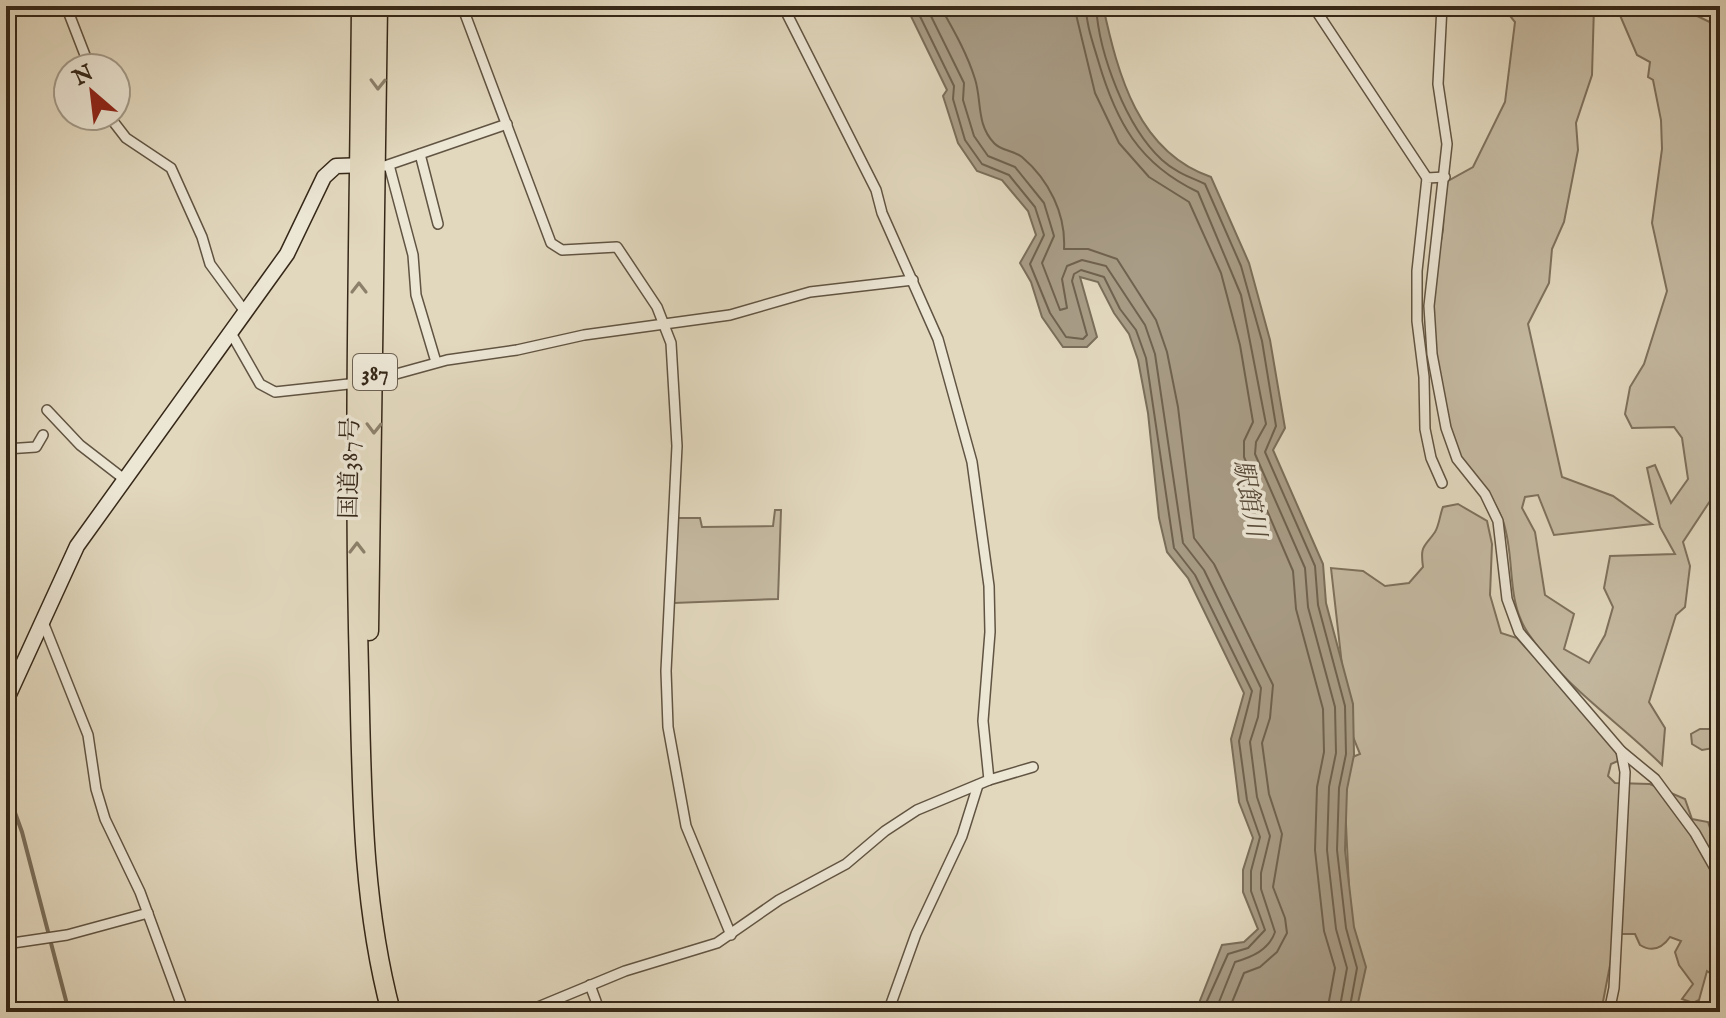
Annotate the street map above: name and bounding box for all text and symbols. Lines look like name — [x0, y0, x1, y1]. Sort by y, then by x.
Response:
north arrow — [52, 52, 132, 132]
text: N — [68, 59, 99, 93]
one-way arrow — [369, 78, 386, 91]
one-way arrow — [350, 281, 368, 294]
road number: 387 — [353, 354, 397, 390]
street label: 国道387号 — [334, 417, 367, 519]
one-way arrow — [365, 422, 383, 435]
water label: 駅館川 — [1225, 457, 1273, 543]
one-way arrow — [348, 541, 366, 554]

